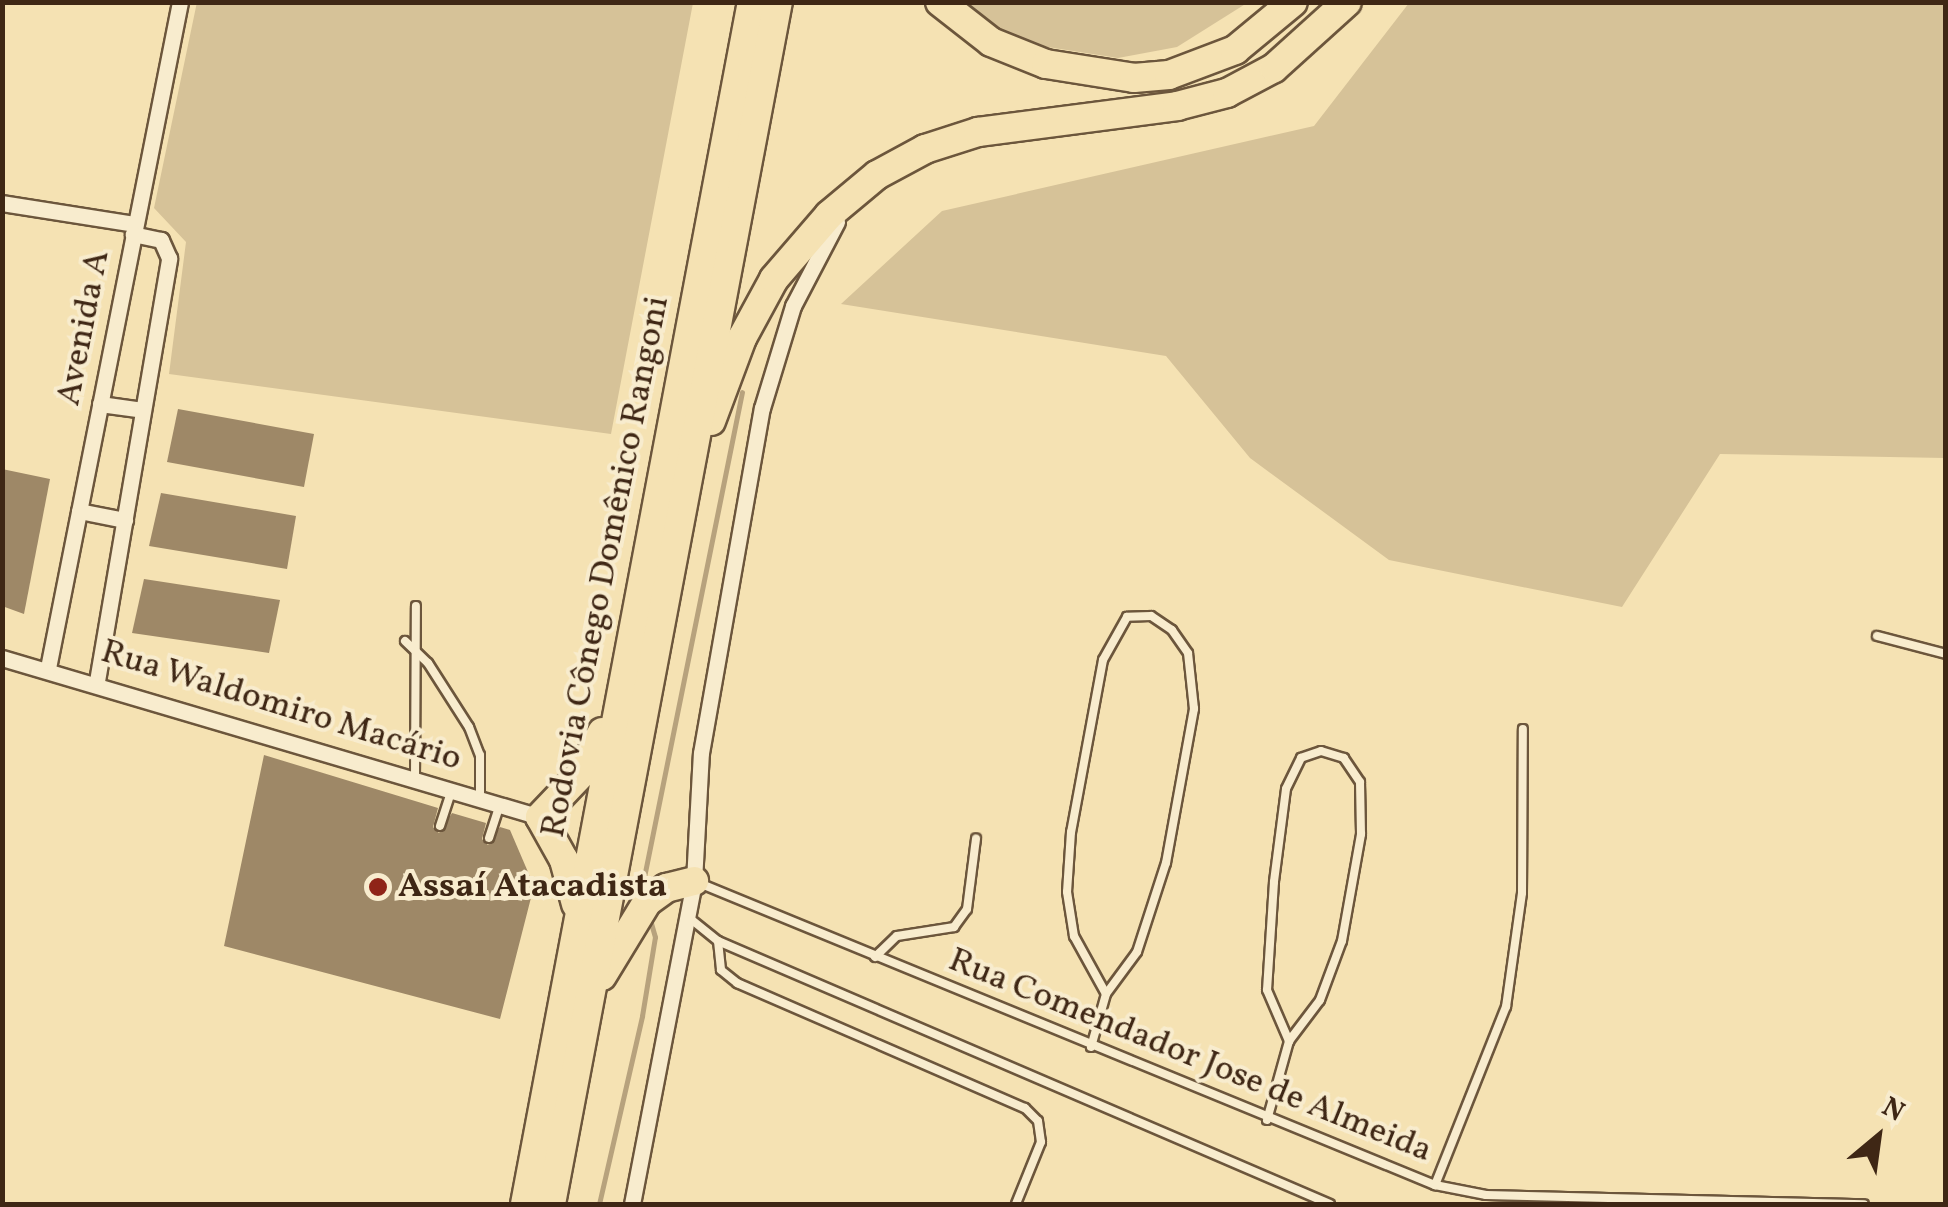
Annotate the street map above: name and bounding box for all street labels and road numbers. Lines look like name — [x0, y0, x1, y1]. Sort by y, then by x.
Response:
street label: Avenida A — [48, 247, 120, 409]
street label: Rodovia Cônego Domênico Rangoni — [533, 293, 679, 841]
street label: Rua Waldomiro Macário — [95, 631, 467, 781]
street label: Rua Comendador Jose de Almeida — [942, 940, 1438, 1172]

